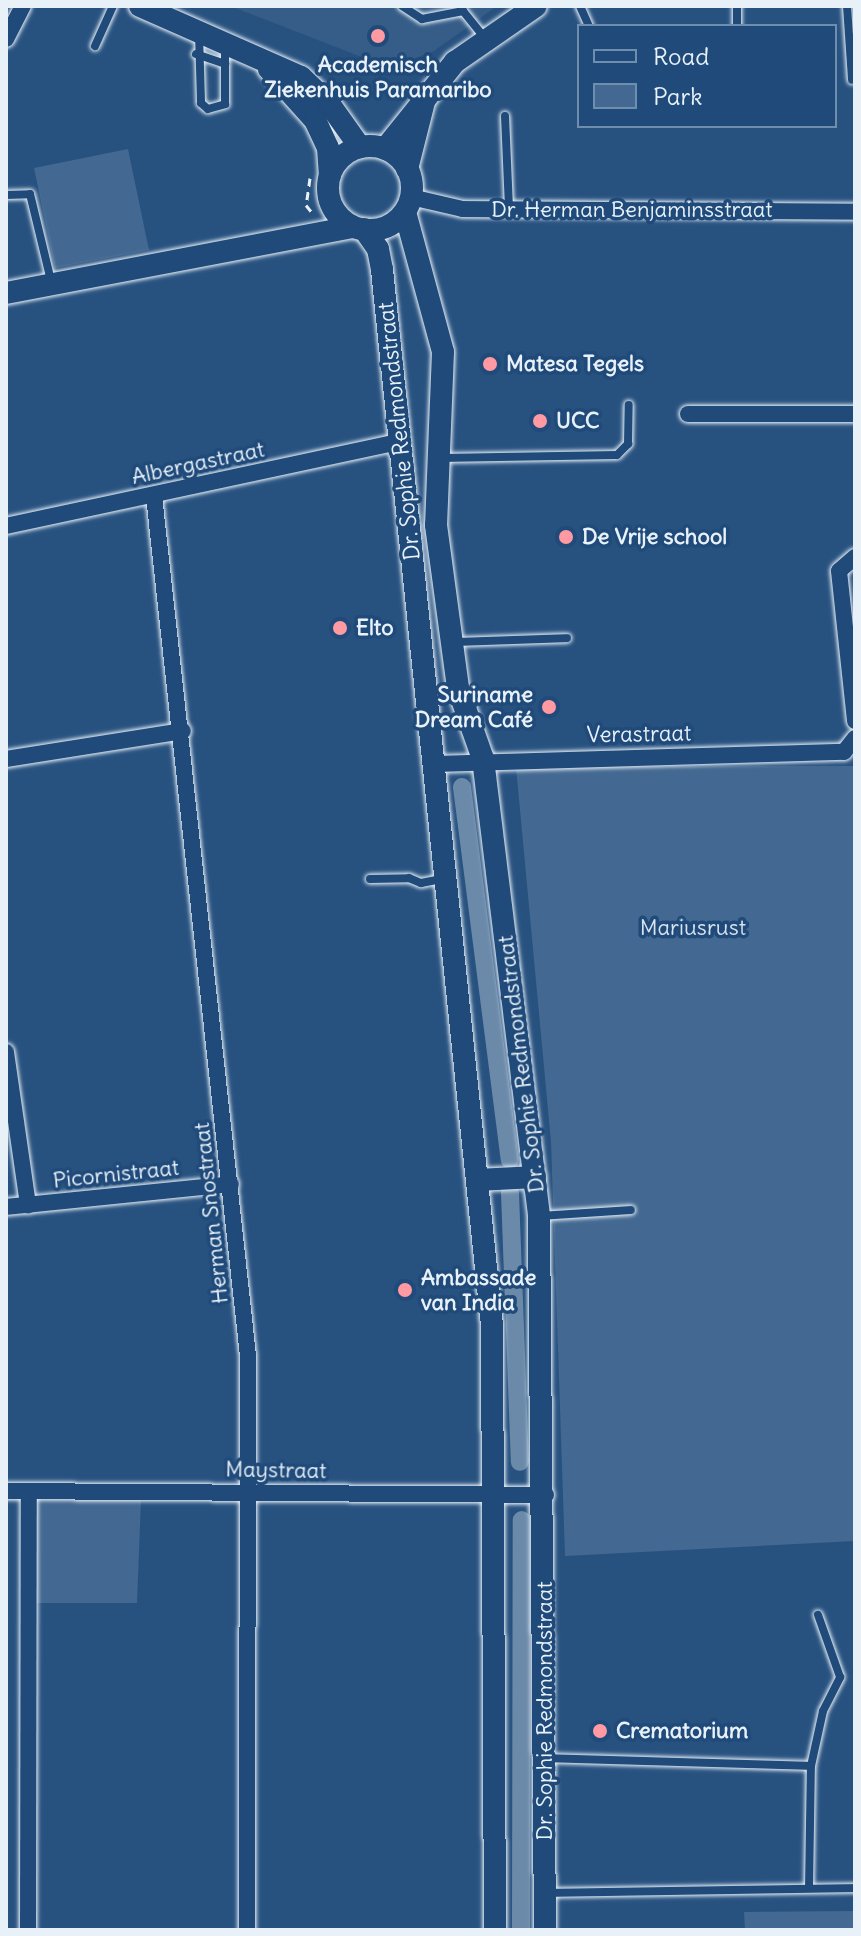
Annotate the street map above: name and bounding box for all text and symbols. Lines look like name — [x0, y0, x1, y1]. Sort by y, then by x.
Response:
legend — [577, 24, 837, 128]
marker: Academisch Ziekenhuis Paramaribo — [367, 25, 389, 47]
text: Road — [653, 41, 709, 71]
place label: Academisch Ziekenhuis Paramaribo — [264, 51, 492, 102]
text: Park — [653, 81, 703, 111]
street label: Dr. Herman Benjaminsstraat — [491, 197, 773, 223]
street label: Dr. Sophie Redmondstraat — [372, 301, 426, 561]
place label: Matesa Tegels — [506, 351, 644, 377]
marker: Matesa Tegels — [481, 355, 499, 373]
place label: UCC — [556, 408, 600, 434]
marker: UCC — [531, 412, 549, 430]
street label: Albergastraat — [129, 436, 267, 490]
place label: De Vrije school — [582, 524, 727, 550]
marker: De Vrije school — [557, 528, 575, 546]
place label: Elto — [356, 615, 394, 641]
marker: Elto — [331, 619, 349, 637]
place label: Suriname Dream Café — [415, 681, 533, 732]
marker: Suriname Dream Café — [540, 698, 558, 716]
street label: Verastraat — [586, 720, 692, 748]
park label: Mariusrust — [640, 915, 746, 941]
street label: Dr. Sophie Redmondstraat — [492, 934, 550, 1194]
street label: Herman Snostraat — [188, 1121, 234, 1305]
street label: Picornistraat — [52, 1154, 180, 1194]
place label: Ambassade van India — [421, 1264, 536, 1316]
marker: Ambassade van India — [396, 1281, 414, 1299]
street label: Maystraat — [225, 1456, 327, 1484]
street label: Dr. Sophie Redmondstraat — [532, 1581, 558, 1841]
place label: Crematorium — [616, 1718, 748, 1744]
marker: Crematorium — [591, 1722, 609, 1740]

